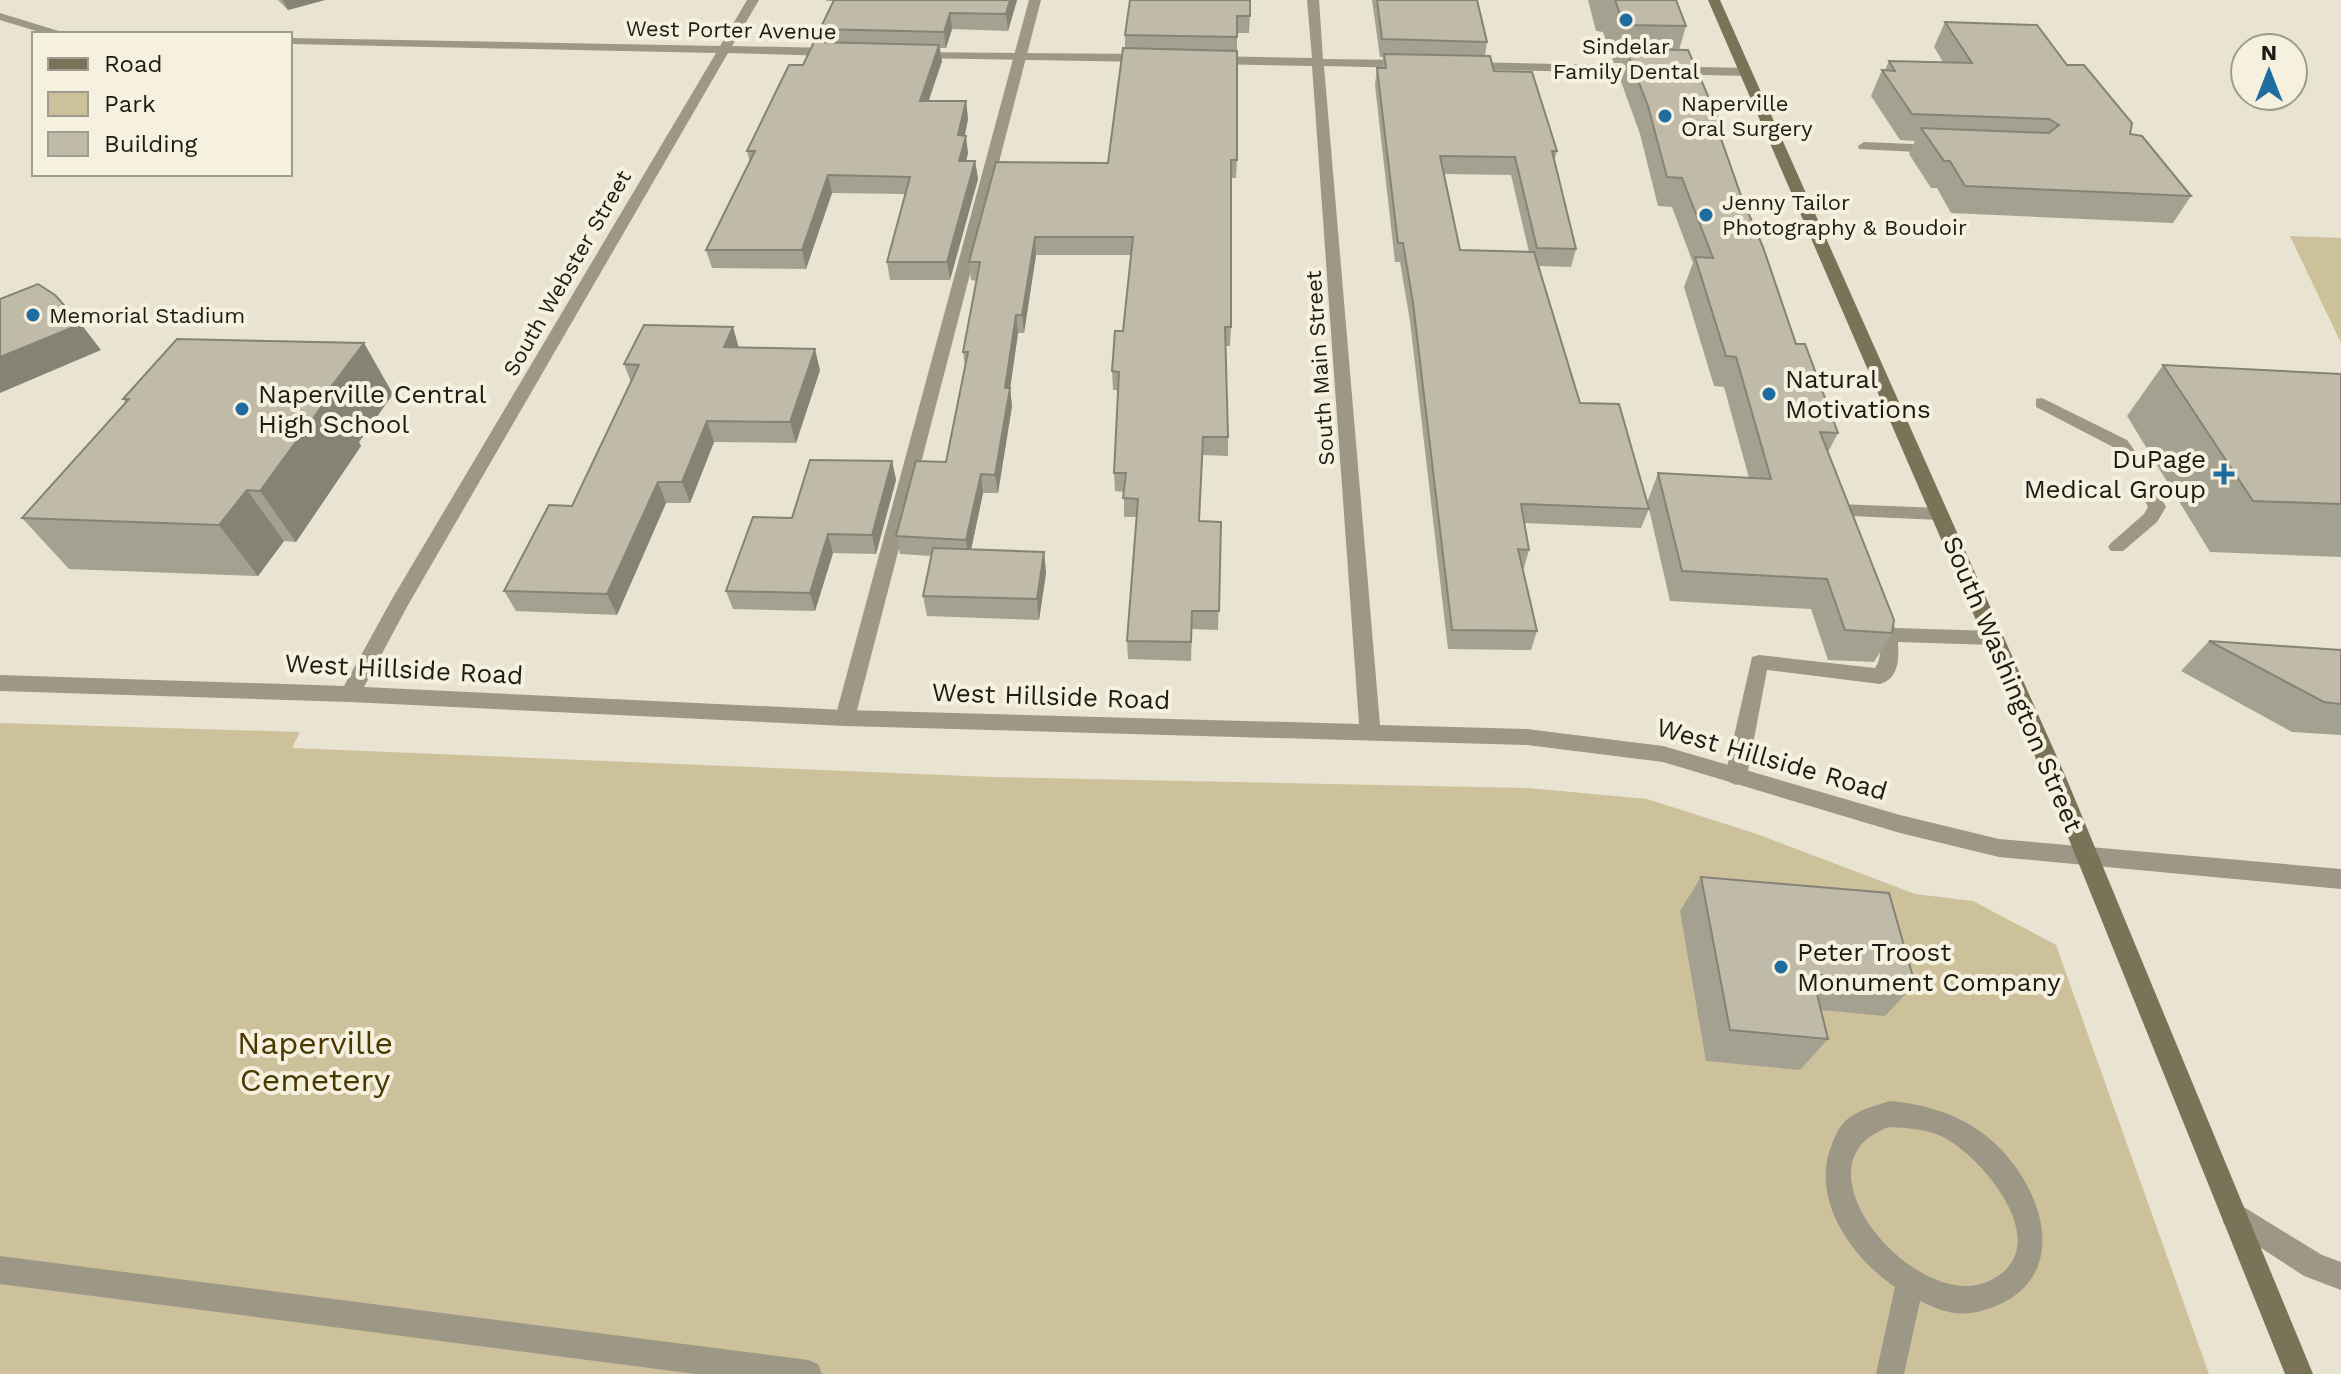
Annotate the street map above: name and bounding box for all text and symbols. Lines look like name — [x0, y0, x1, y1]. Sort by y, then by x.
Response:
marker: Sindelar Family Dental — [1617, 11, 1635, 29]
street label: West Porter Avenue — [625, 16, 837, 44]
legend — [32, 32, 292, 176]
north arrow — [2229, 32, 2309, 112]
place label: Sindelar Family Dental — [1553, 34, 1700, 84]
text: N — [2261, 40, 2277, 65]
text: Road — [104, 50, 163, 78]
text: Park — [104, 90, 156, 118]
place label: Naperville Oral Surgery — [1681, 91, 1813, 141]
marker: Naperville Oral Surgery — [1656, 107, 1674, 125]
text: Building — [104, 130, 197, 158]
street label: South Webster Street — [498, 166, 636, 380]
place label: Jenny Tailor Photography & Boudoir — [1722, 190, 1967, 240]
marker: Jenny Tailor Photography & Boudoir — [1697, 206, 1715, 224]
street label: South Main Street — [1301, 270, 1339, 466]
place label: Memorial Stadium — [49, 303, 245, 328]
marker: Memorial Stadium — [24, 306, 42, 324]
place label: Natural Motivations — [1785, 364, 1931, 424]
place label: Naperville Central High School — [258, 379, 486, 439]
marker: Natural Motivations — [1760, 385, 1778, 403]
marker: Naperville Central High School — [233, 400, 251, 418]
place label: DuPage Medical Group — [2024, 444, 2206, 504]
marker: DuPage Medical Group — [2213, 463, 2235, 485]
street label: South Washington Street — [1937, 532, 2089, 837]
street label: West Hillside Road — [284, 648, 524, 690]
street label: West Hillside Road — [931, 677, 1171, 715]
street label: West Hillside Road — [1653, 712, 1891, 806]
place label: Peter Troost Monument Company — [1797, 937, 2061, 997]
marker: Peter Troost Monument Company — [1772, 958, 1790, 976]
park label: Naperville Cemetery — [237, 1024, 393, 1099]

